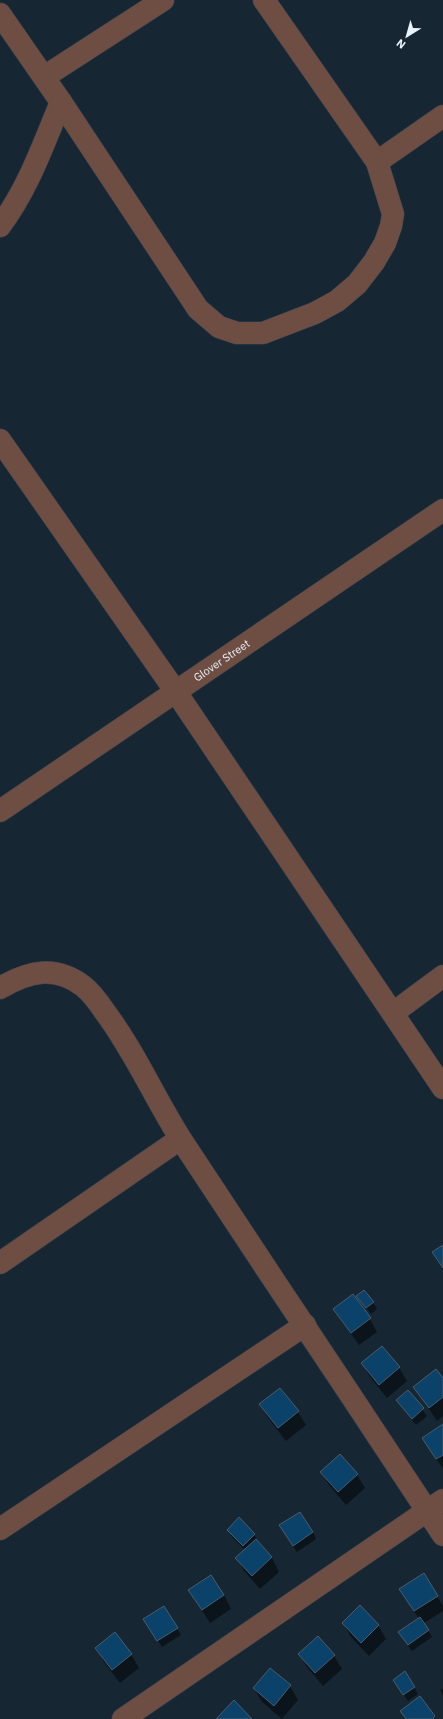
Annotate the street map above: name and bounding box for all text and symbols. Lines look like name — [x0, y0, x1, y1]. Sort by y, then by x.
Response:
north arrow — [387, 16, 427, 56]
text: N — [394, 36, 408, 52]
street label: Glover Street — [191, 636, 253, 684]

